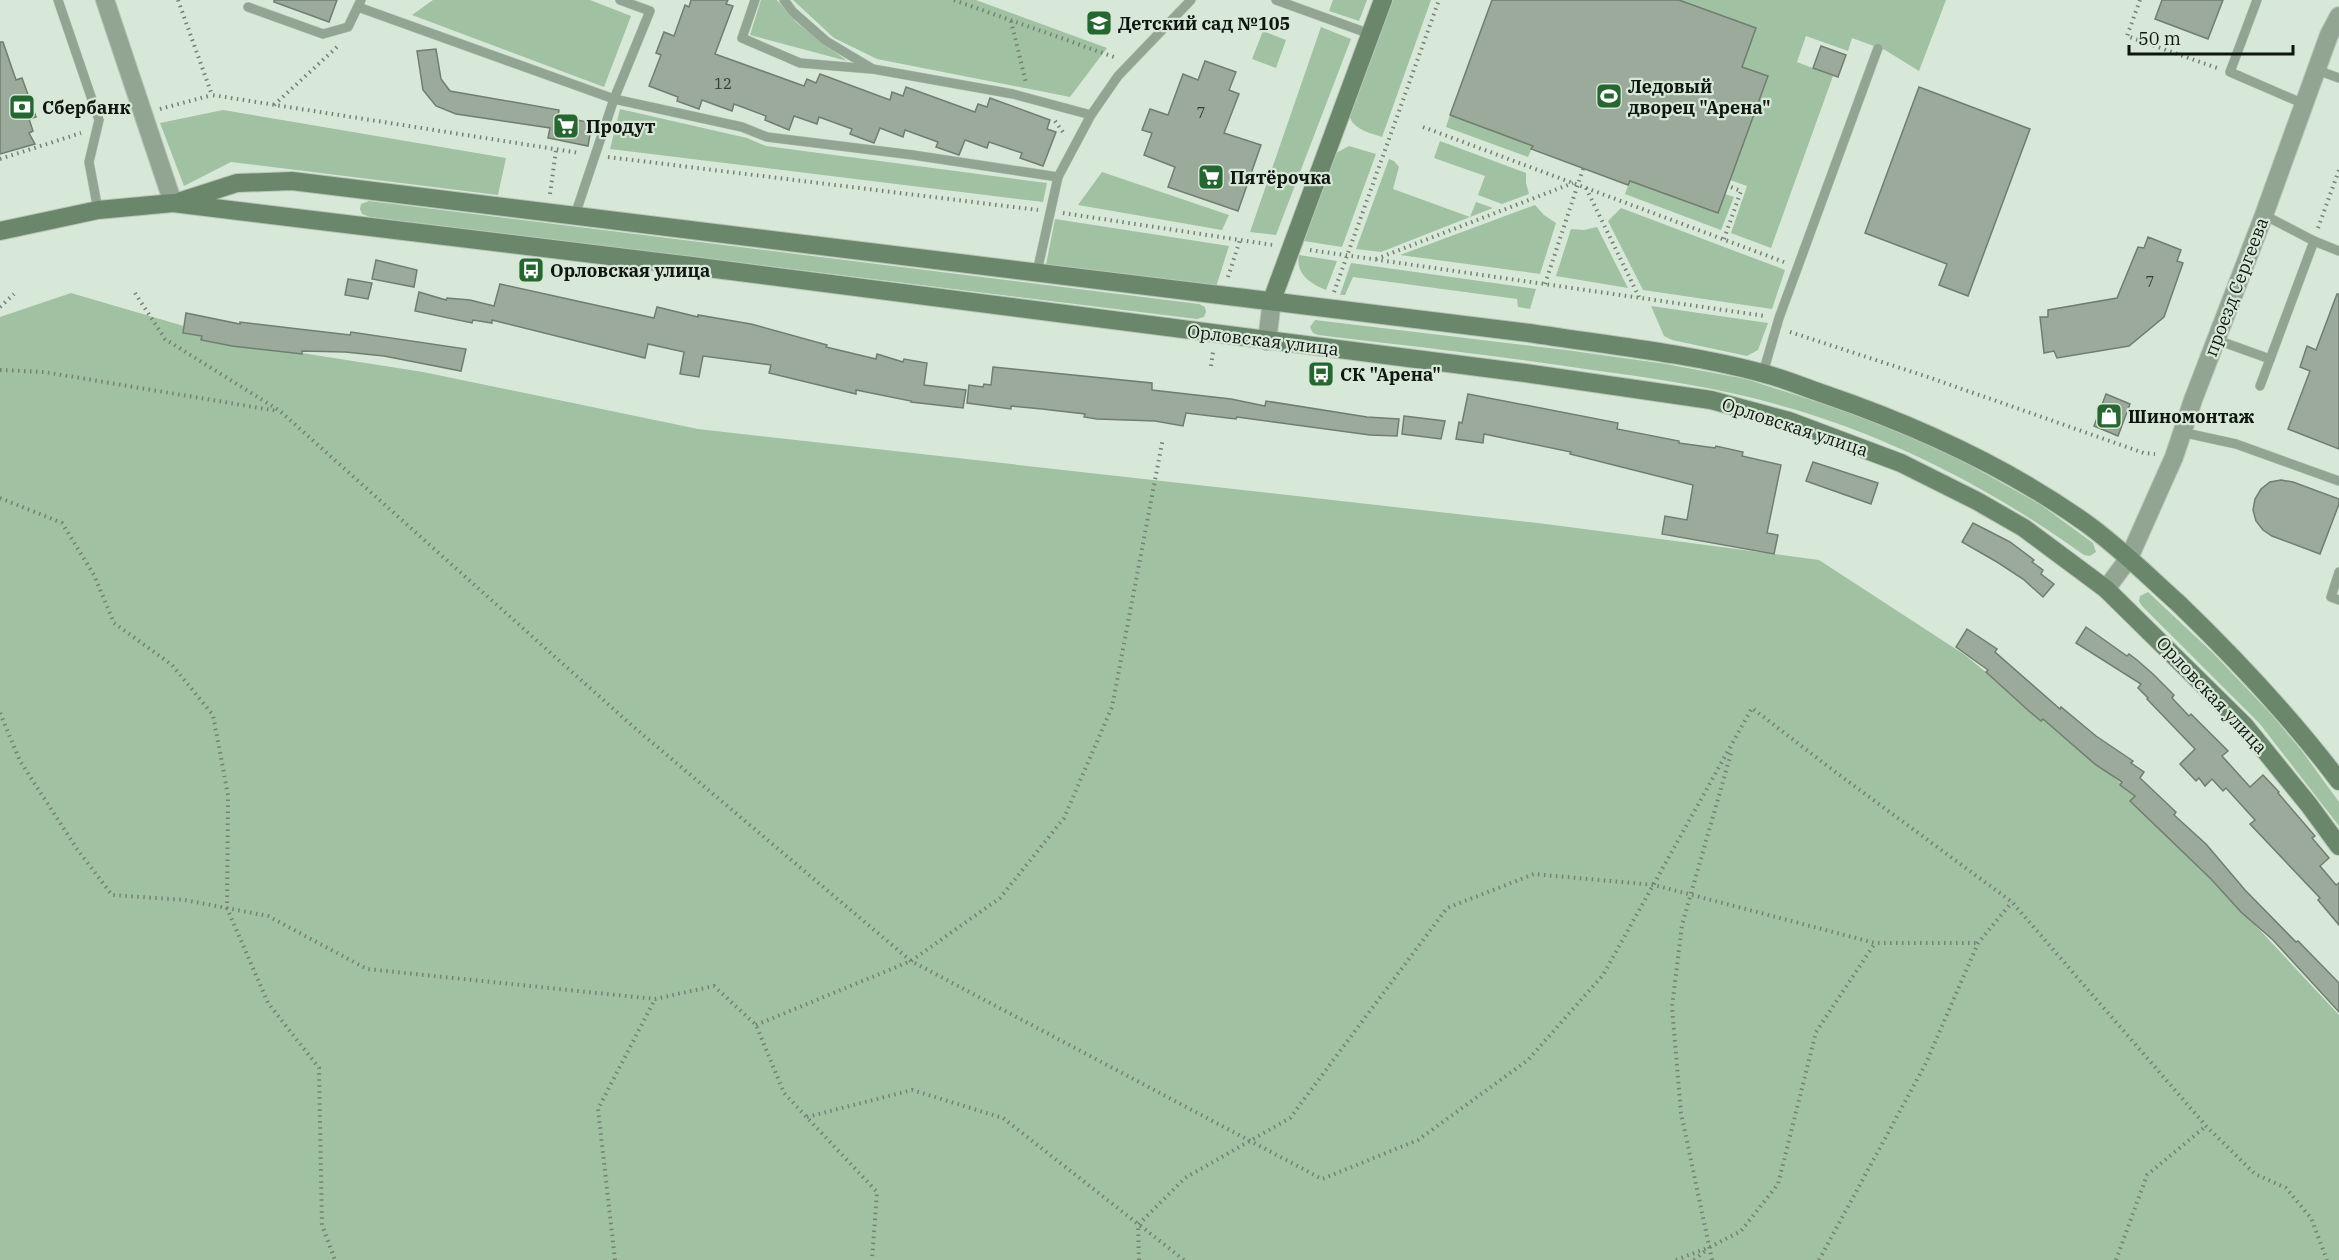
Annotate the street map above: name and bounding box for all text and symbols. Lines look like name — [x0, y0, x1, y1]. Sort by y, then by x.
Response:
school or university icon: Детский сад №105 — [1084, 8, 1114, 38]
place label: Детский сад №105 — [1118, 12, 1290, 35]
scale bar — [2129, 18, 2292, 56]
text: 50 m — [2138, 27, 2181, 50]
house number: 12 — [714, 74, 732, 93]
place label: Ледовый дворец "Арена" — [1628, 75, 1771, 119]
sports icon: Ледовый дворец "Арена" — [1594, 81, 1624, 111]
bank icon: Сбербанк — [7, 92, 37, 122]
place label: Сбербанк — [42, 96, 131, 119]
house number: 7 — [1196, 103, 1206, 122]
supermarket icon: Продут — [551, 111, 581, 141]
place label: Продут — [586, 115, 656, 138]
supermarket icon: Пятёрочка — [1196, 162, 1226, 192]
place label: Пятёрочка — [1230, 166, 1331, 189]
street label: проезд Сергеева — [2199, 214, 2273, 360]
bus stop icon: Орловская улица — [516, 255, 546, 285]
place label: Орловская улица — [550, 259, 710, 282]
house number: 7 — [2145, 272, 2155, 291]
street label: Орловская улица — [1186, 319, 1340, 361]
bus stop icon: СК "Арена" — [1306, 359, 1336, 389]
place label: СК "Арена" — [1340, 363, 1441, 386]
street label: Орловская улица — [1719, 392, 1871, 462]
shop icon: Шиномонтаж — [2094, 401, 2124, 431]
place label: Шиномонтаж — [2128, 405, 2255, 428]
street label: Орловская улица — [2152, 631, 2273, 759]

